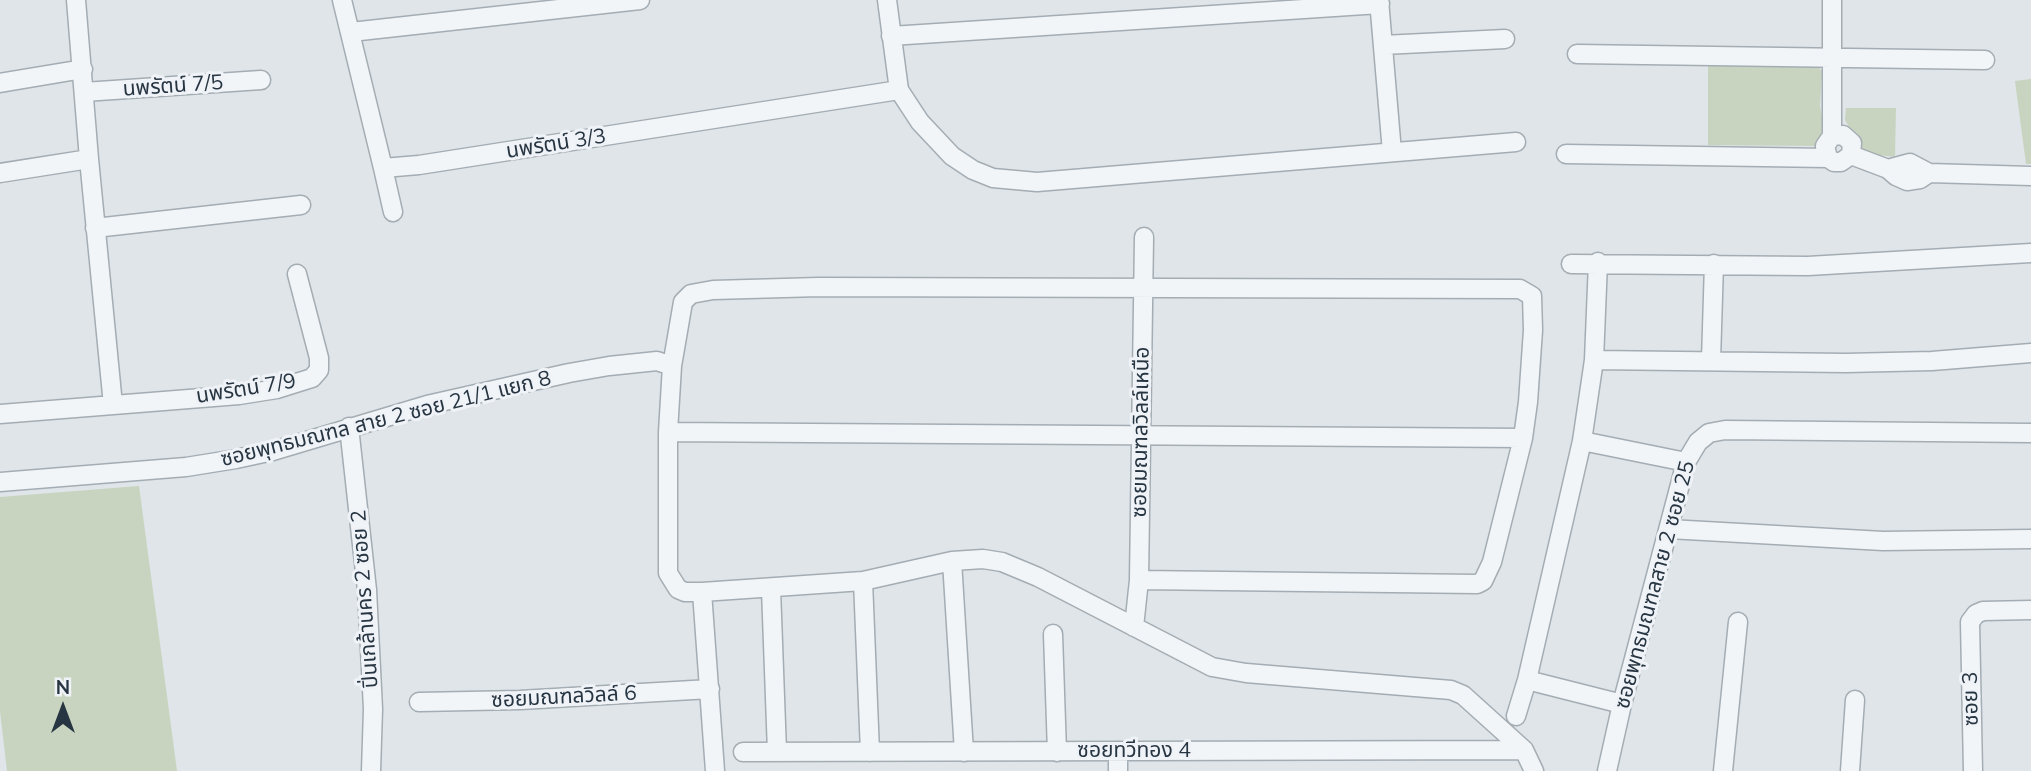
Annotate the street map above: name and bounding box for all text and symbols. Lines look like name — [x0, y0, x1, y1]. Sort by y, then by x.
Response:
street label: นพรัตน์ 7/5 — [122, 70, 224, 102]
street label: นพรัตน์ 3/3 — [504, 124, 608, 164]
street label: ซอยมณฑลวิลล์เหนือ — [1127, 346, 1155, 518]
street label: ซอยพุทธมณฑล สาย 2 ซอย 21/1 แยก 8 — [218, 366, 554, 472]
street label: นพรัตน์ 7/9 — [194, 369, 298, 409]
street label: ซอยพุทธมณฑลสาย 2 ซอย 25 — [1610, 458, 1700, 712]
street label: ปิ่นเกล้านคร 2 ซอย 2 — [346, 509, 384, 689]
street label: ซอย 3 — [1958, 672, 1984, 726]
north arrow — [28, 673, 98, 743]
text: N — [56, 675, 70, 699]
street label: ซอยมณฑลวิลล์ 6 — [491, 681, 637, 713]
street label: ซอยทวีทอง 4 — [1077, 738, 1191, 764]

